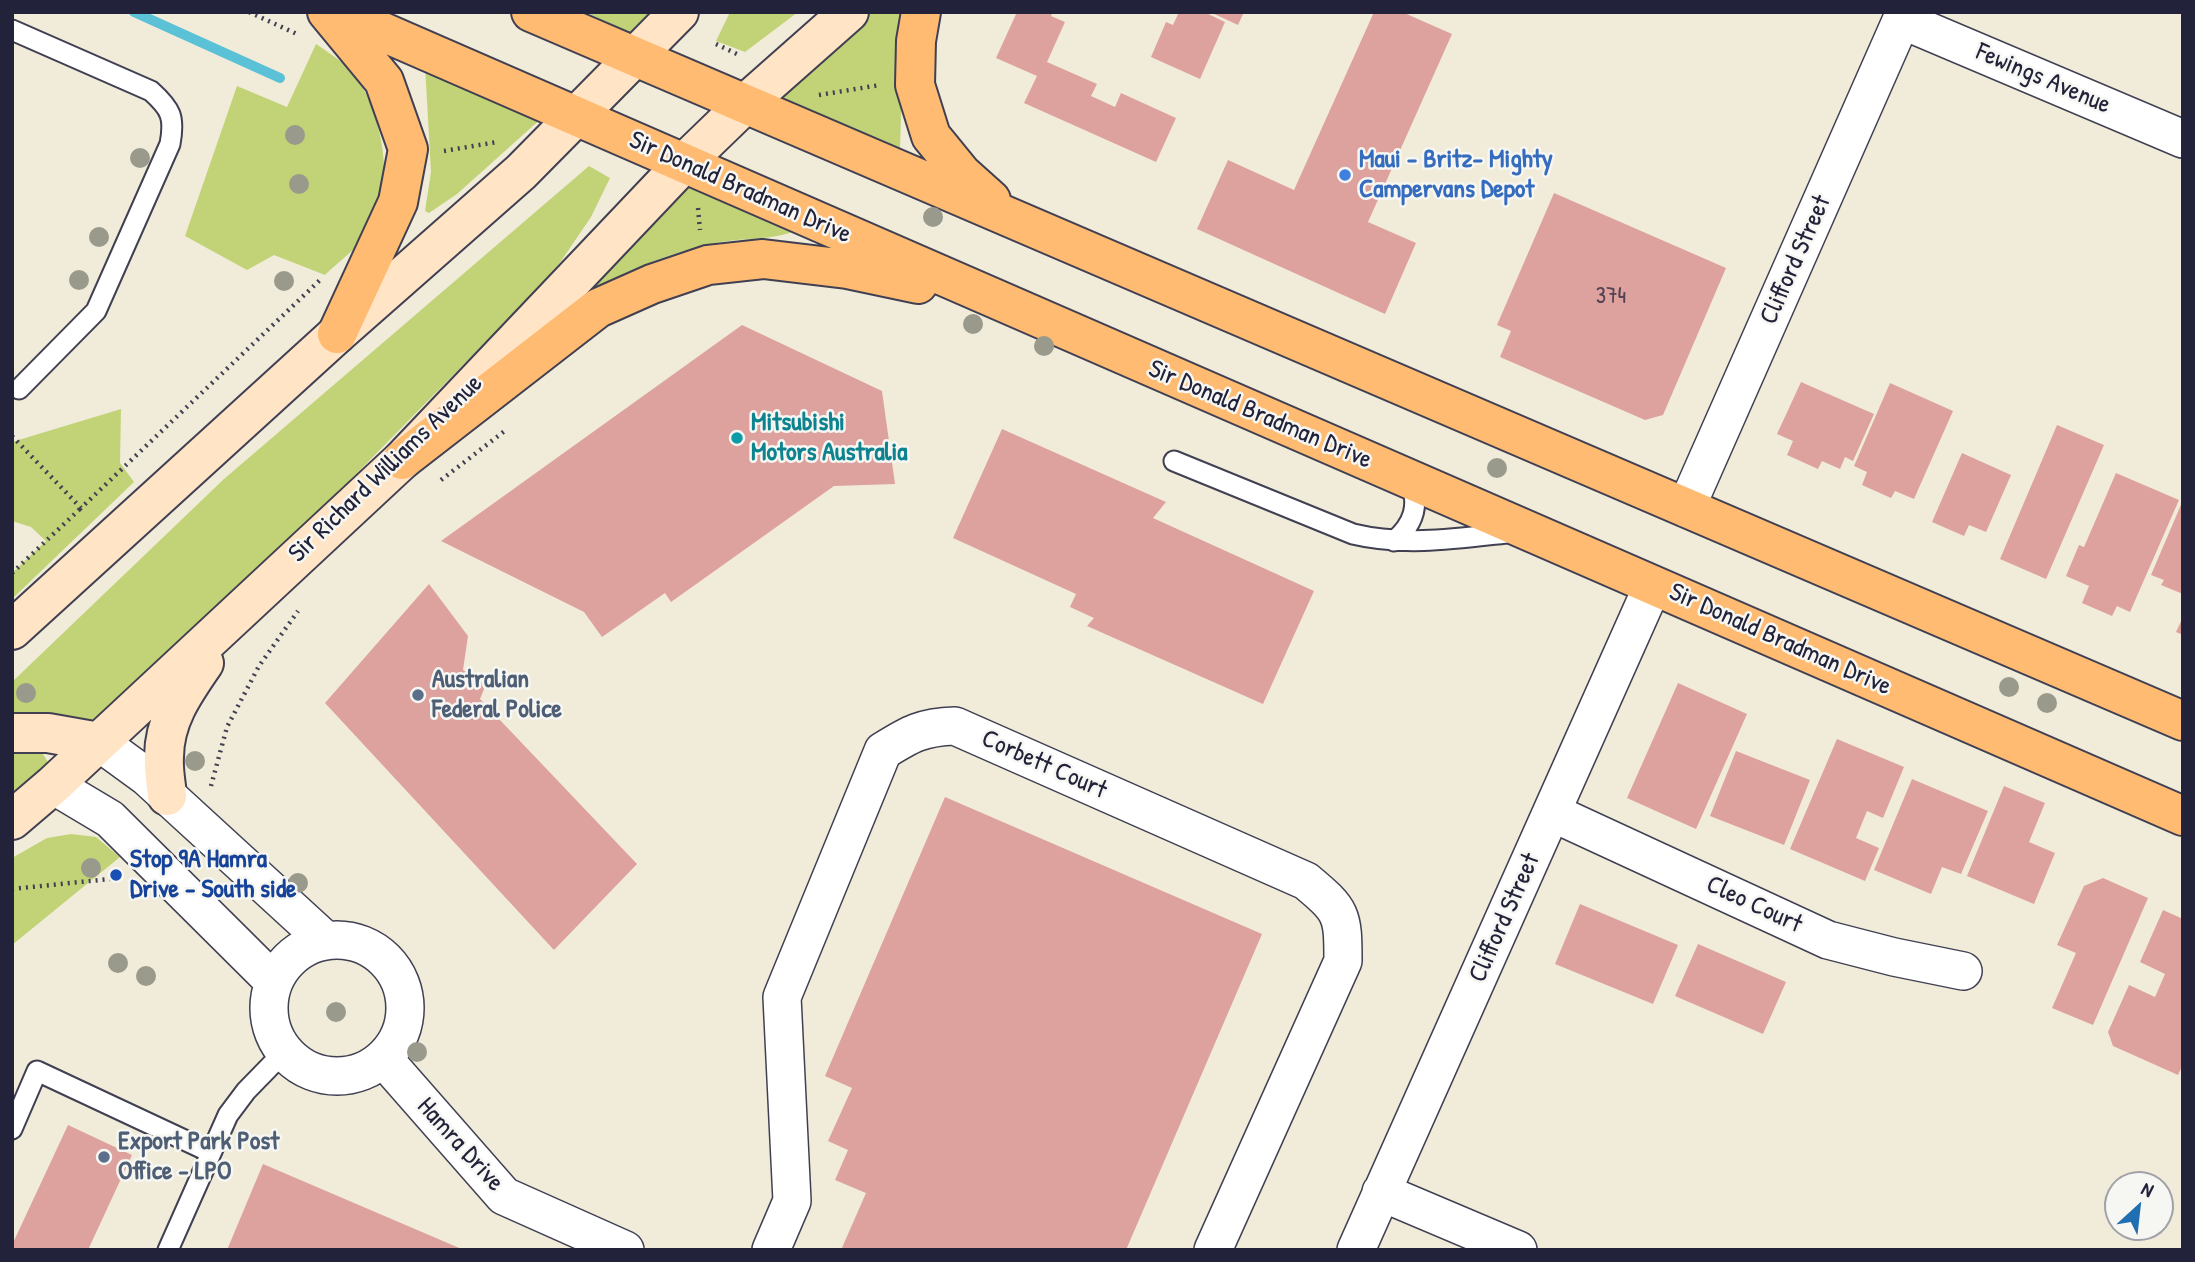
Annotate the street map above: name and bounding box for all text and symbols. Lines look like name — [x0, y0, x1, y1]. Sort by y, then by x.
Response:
street label: Fewings Avenue — [1971, 37, 2115, 121]
street label: Sir Donald Bradman Drive — [624, 125, 856, 251]
place label: Maui - Britz- Mighty Campervans Depot — [1359, 144, 1553, 206]
marker: Maui - Britz- Mighty Campervans Depot — [1337, 167, 1353, 183]
street label: Clifford Street — [1754, 191, 1838, 329]
house number: 374 — [1596, 283, 1626, 311]
street label: Sir Donald Bradman Drive — [1144, 354, 1376, 476]
street label: Sir Richard Williams Avenue — [283, 368, 489, 570]
place label: Mitsubishi Motors Australia — [751, 407, 908, 468]
marker: Mitsubishi Motors Australia — [729, 430, 745, 446]
street label: Sir Donald Bradman Drive — [1664, 577, 1896, 703]
place label: Australian Federal Police — [432, 664, 562, 726]
marker: Australian Federal Police — [410, 687, 426, 703]
street label: Corbett Court — [977, 724, 1111, 806]
place label: Stop 9A Hamra Drive - South side — [130, 844, 296, 906]
street label: Clifford Street — [1463, 849, 1547, 987]
marker: Stop 9A Hamra Drive - South side — [108, 867, 124, 883]
street label: Cleo Court — [1701, 869, 1807, 941]
street label: Hamra Drive — [410, 1092, 510, 1198]
place label: Export Park Post Office - LPO — [118, 1126, 279, 1188]
marker: Export Park Post Office - LPO — [96, 1149, 112, 1165]
north arrow — [2104, 1171, 2174, 1241]
text: N — [2137, 1175, 2158, 1203]

